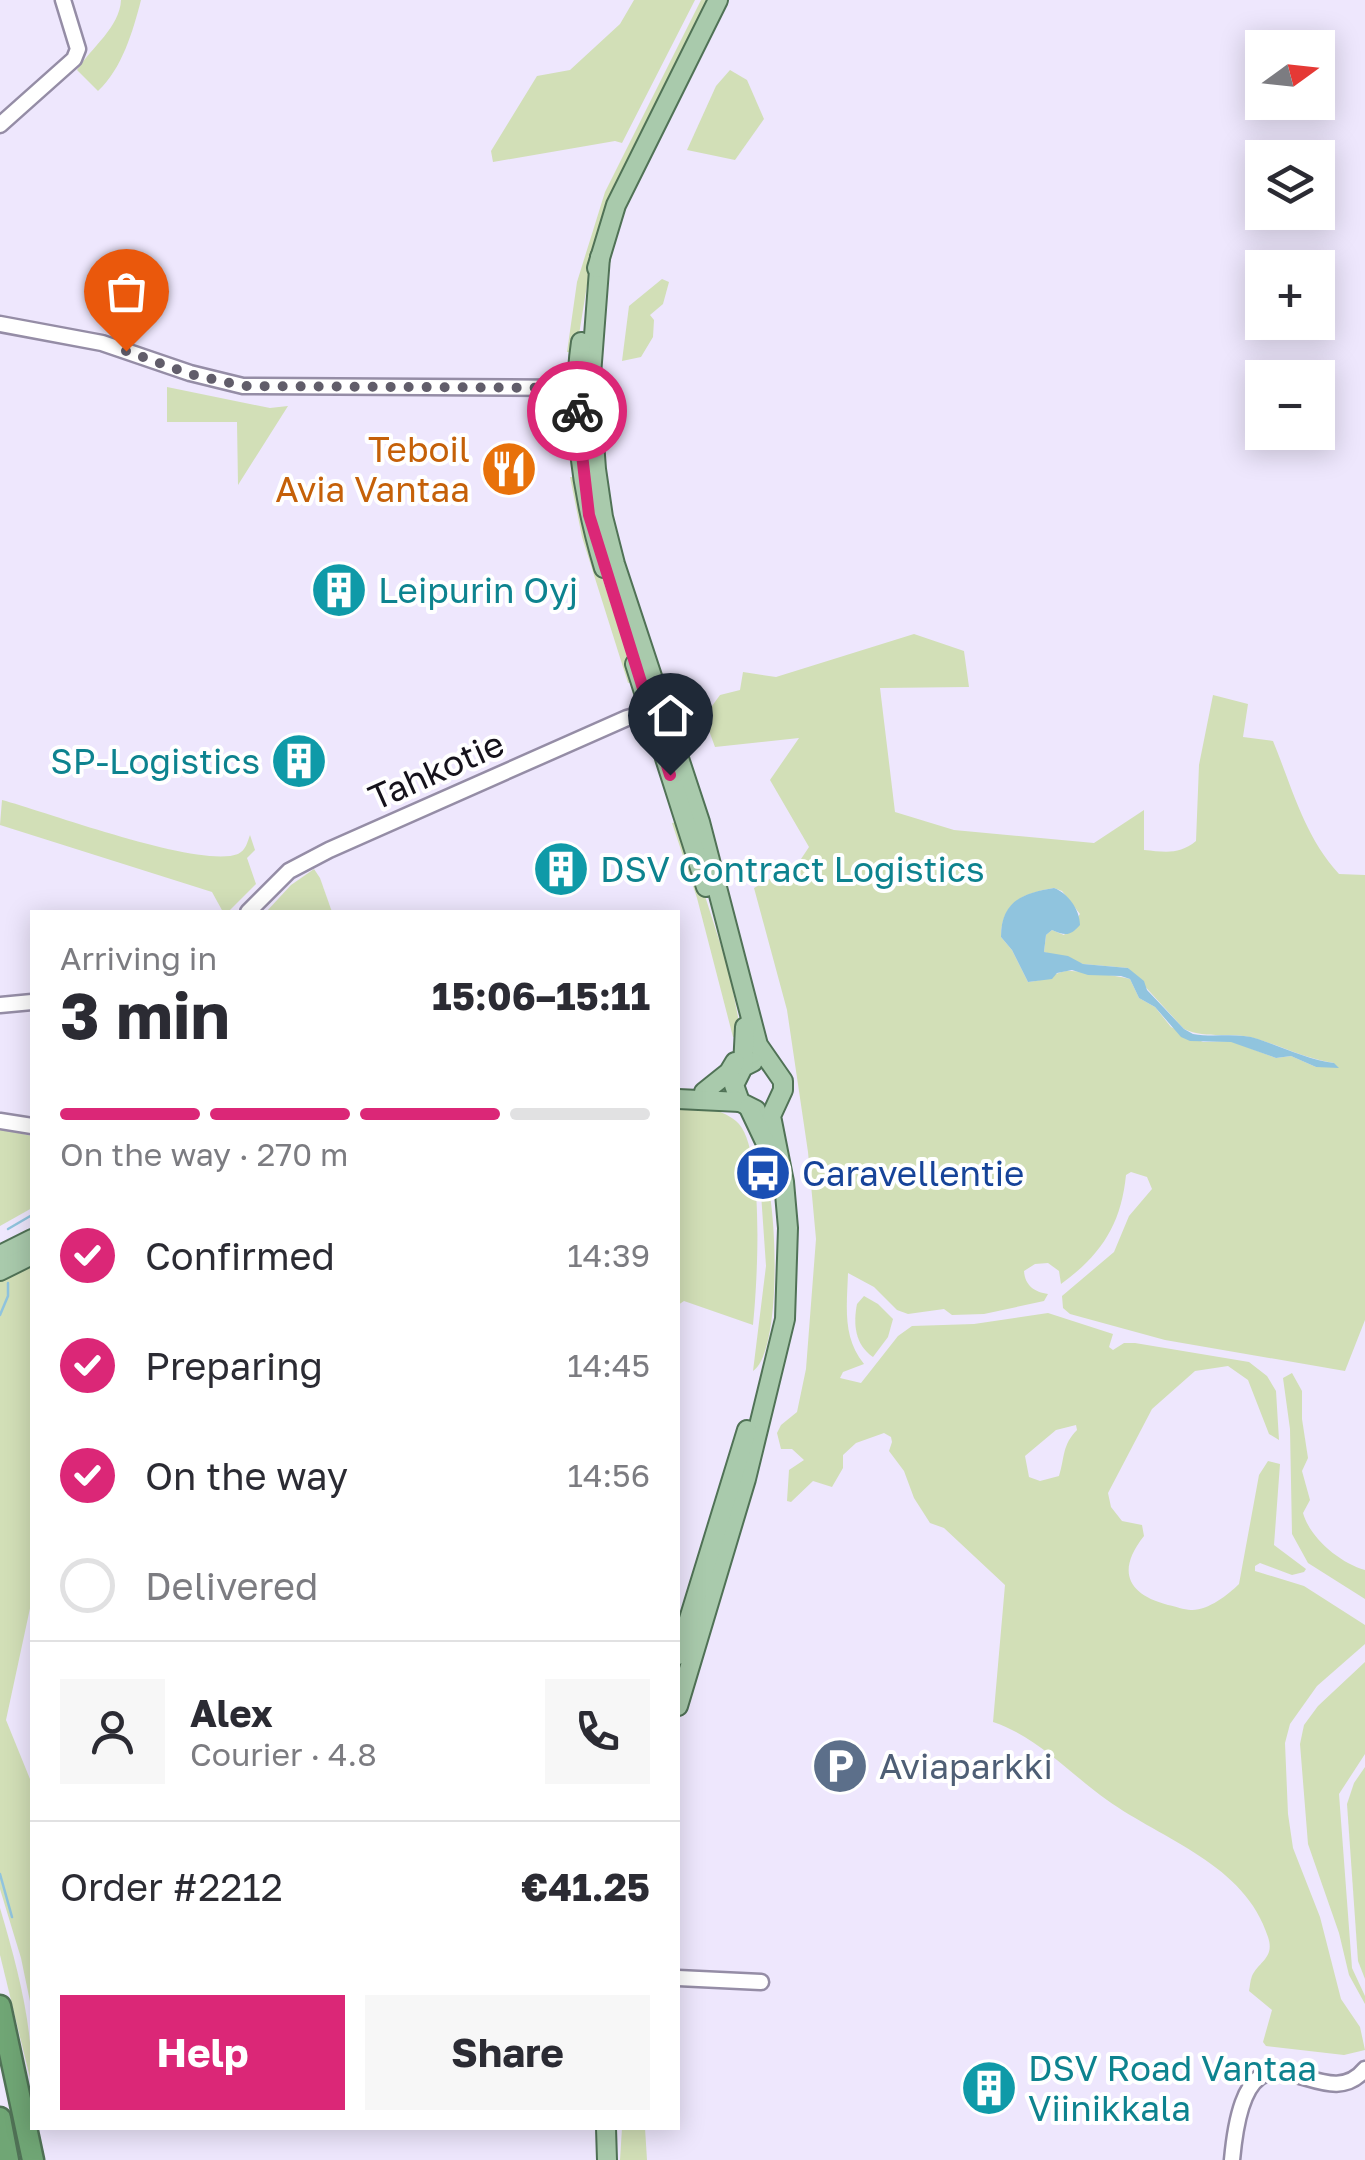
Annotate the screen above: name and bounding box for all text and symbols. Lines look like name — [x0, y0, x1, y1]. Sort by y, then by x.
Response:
north arrow — [1245, 30, 1335, 120]
map controls — [1245, 30, 1335, 450]
button: layers — [1245, 140, 1335, 230]
pin — [84, 249, 169, 352]
button: + — [1245, 250, 1335, 340]
icon: bag — [99, 264, 154, 319]
button: − — [1245, 360, 1335, 450]
courier — [527, 361, 627, 461]
icon: bike — [550, 384, 605, 439]
place label: Teboil Avia Vantaa — [275, 428, 470, 510]
restaurant icon: Teboil Avia Vantaa — [479, 439, 539, 499]
building icon: Leipurin Oyj — [309, 560, 369, 620]
place label: Leipurin Oyj — [378, 569, 578, 611]
pin — [628, 673, 713, 776]
icon: home — [643, 688, 698, 743]
street label: Tahkotie — [362, 722, 510, 818]
building icon: SP-Logistics — [269, 731, 329, 791]
place label: SP-Logistics — [50, 740, 260, 782]
building icon: DSV Contract Logistics — [531, 839, 591, 899]
place label: DSV Contract Logistics — [600, 848, 985, 890]
text: Arriving in — [60, 939, 217, 977]
text: 15:06–15:11 — [432, 973, 650, 1018]
text: 3 min — [60, 975, 230, 1053]
text: On the way · 270 m — [60, 1135, 348, 1173]
bus stop icon: Caravellentie — [733, 1143, 793, 1203]
place label: Caravellentie — [802, 1152, 1024, 1194]
icon: check — [60, 1228, 115, 1283]
text: Confirmed — [145, 1233, 335, 1278]
text: 14:39 — [567, 1236, 650, 1274]
icon: check — [60, 1338, 115, 1393]
text: Preparing — [145, 1343, 323, 1388]
text: 14:45 — [567, 1346, 650, 1384]
icon: check — [60, 1448, 115, 1503]
text: On the way — [145, 1453, 348, 1498]
text: 14:56 — [567, 1456, 650, 1494]
text: Delivered — [145, 1563, 318, 1608]
button: person — [60, 1679, 165, 1784]
button: phone — [545, 1679, 650, 1784]
text: Alex — [190, 1690, 273, 1735]
text: Courier · 4.8 — [190, 1735, 377, 1773]
parking icon: Aviaparkki — [810, 1736, 870, 1796]
place label: Aviaparkki — [879, 1745, 1053, 1787]
text: Order #2212 — [60, 1864, 283, 1909]
text: €41.25 — [521, 1864, 650, 1909]
button: Help — [60, 1995, 345, 2110]
button: Share — [365, 1995, 650, 2110]
place label: DSV Road Vantaa Viinikkala — [1028, 2047, 1317, 2129]
building icon: DSV Road Vantaa Viinikkala — [959, 2058, 1019, 2118]

